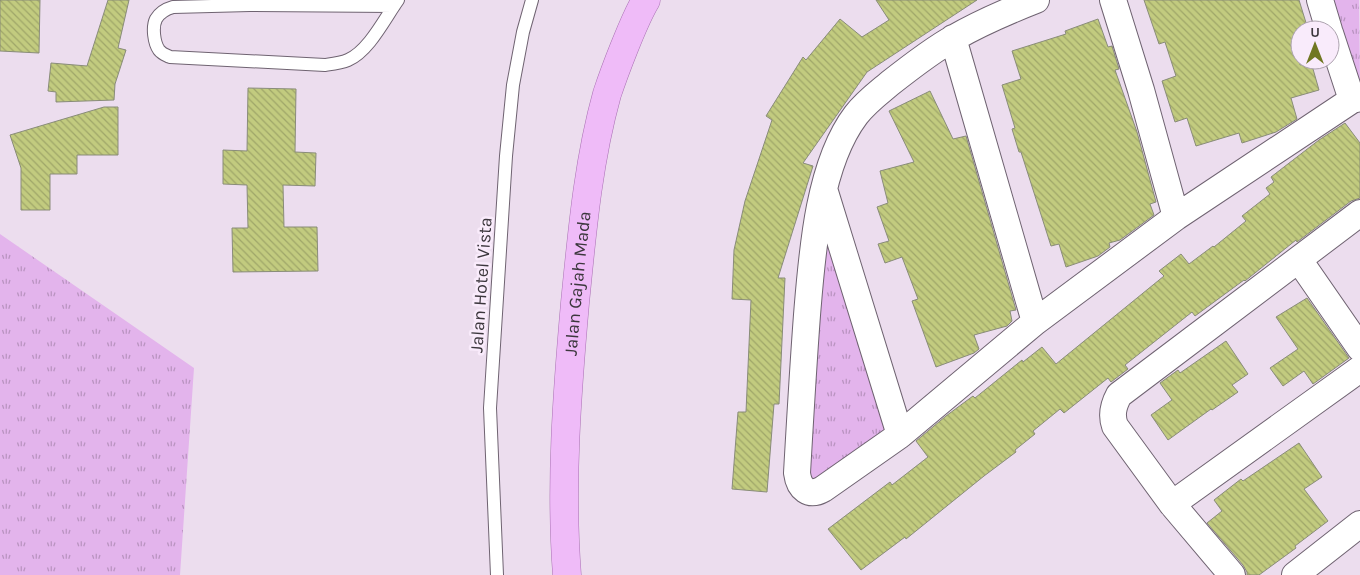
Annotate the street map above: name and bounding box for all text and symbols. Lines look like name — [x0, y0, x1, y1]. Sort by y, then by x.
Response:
north arrow — [1290, 20, 1340, 70]
text: U — [1310, 24, 1320, 41]
street label: Jalan Gajah Mada — [560, 210, 596, 357]
street label: Jalan Hotel Vista — [465, 216, 497, 354]

